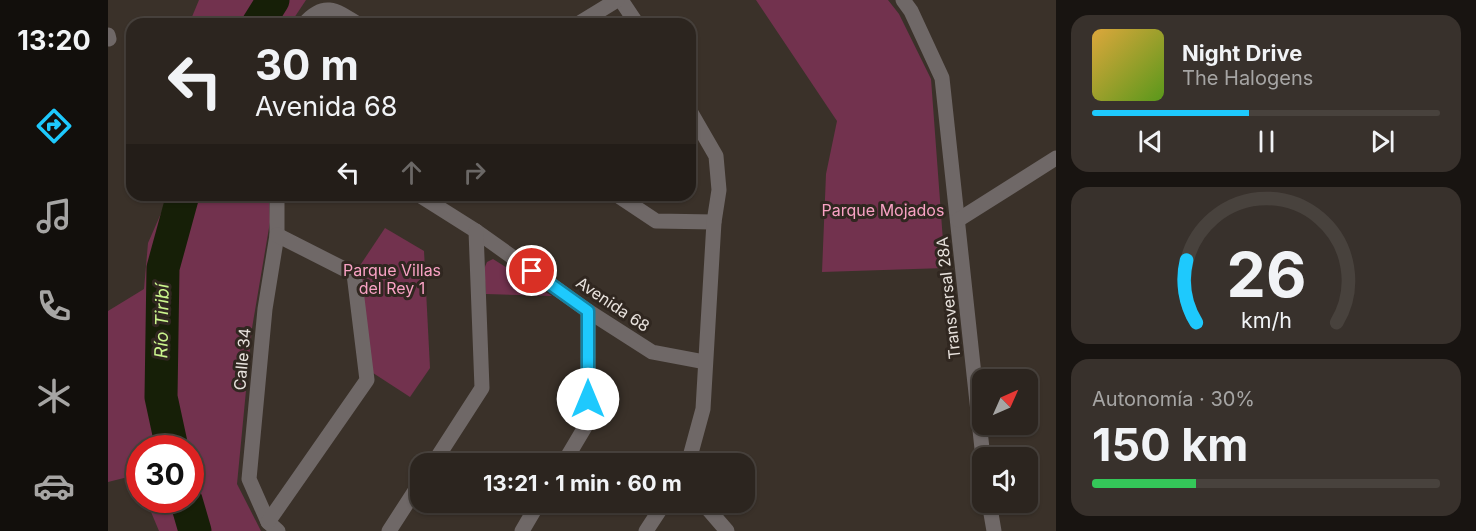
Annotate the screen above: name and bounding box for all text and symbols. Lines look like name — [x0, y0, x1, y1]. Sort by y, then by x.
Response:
text: 13:20 — [17, 24, 91, 57]
text: 30 m — [255, 39, 359, 90]
text: Night Drive — [1182, 40, 1302, 66]
icon: left — [156, 42, 234, 120]
text: The Halogens — [1182, 66, 1313, 90]
text: Avenida 68 — [255, 90, 397, 123]
icon: directions — [33, 105, 75, 147]
icon: previous — [1134, 125, 1167, 158]
icon: pause — [1250, 125, 1283, 158]
icon: next — [1366, 125, 1399, 158]
icon: left — [332, 156, 365, 189]
icon: ahead — [395, 156, 428, 189]
icon: right — [458, 156, 491, 189]
icon: music — [33, 195, 75, 237]
park label: Parque Mojados — [822, 200, 944, 220]
street label: Transversal 28A — [932, 236, 964, 360]
text: 26 — [1226, 237, 1306, 312]
pin — [506, 245, 557, 296]
icon: arrive — [515, 254, 548, 287]
park label: Parque Villas del Rey 1 — [343, 260, 441, 298]
street label: Avenida 68 — [572, 272, 654, 336]
water label: Río Tiribí — [150, 282, 173, 358]
icon: phone — [33, 285, 75, 327]
text: km/h — [1241, 307, 1291, 333]
street label: Calle 34 — [229, 327, 255, 391]
position arrow — [556, 367, 620, 431]
north arrow — [972, 369, 1038, 435]
map controls — [972, 369, 1038, 513]
icon: climate — [33, 375, 75, 417]
text: Autonomía · 30% — [1092, 387, 1255, 411]
text: 150 km — [1092, 417, 1248, 472]
speed limit sign: 30 — [126, 435, 204, 513]
button: sound — [972, 447, 1038, 513]
icon: car — [33, 465, 75, 507]
text: 13:21 · 1 min · 60 m — [483, 470, 682, 496]

